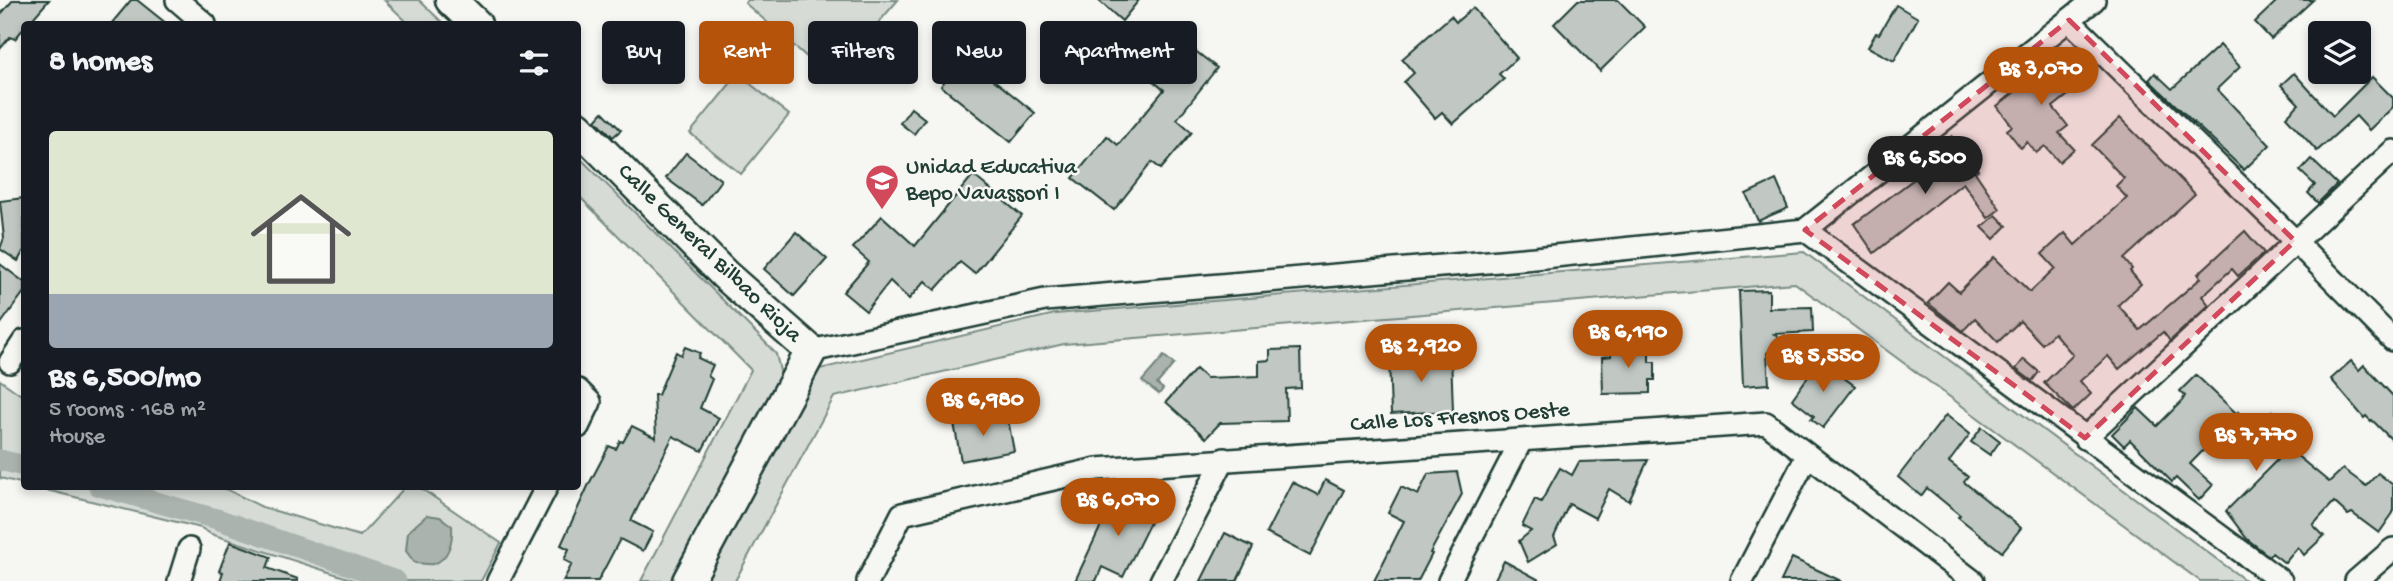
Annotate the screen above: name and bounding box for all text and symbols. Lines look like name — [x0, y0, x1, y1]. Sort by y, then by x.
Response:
chip: Buy — [602, 21, 685, 84]
chip: Rent — [699, 21, 794, 84]
chip: Filters — [808, 21, 918, 84]
chip: New — [932, 21, 1026, 84]
chip: Apartment — [1040, 21, 1197, 84]
map controls — [2308, 21, 2371, 84]
button: layers — [2308, 21, 2371, 84]
icon: filters — [515, 44, 553, 82]
text: 8 homes — [49, 46, 152, 81]
pin: Bs 3,070 — [1969, 48, 2113, 107]
text: Bs 3,070 — [2000, 56, 2082, 83]
pin: Bs 6,500 — [1853, 136, 1997, 196]
text: Bs 6,500 — [1884, 145, 1966, 172]
place label: Unidad Educativa Bepo Vavassori I — [905, 155, 1078, 208]
street label: Calle General Bilbao Rioja — [611, 159, 808, 350]
school or university icon: Unidad Educativa Bepo Vavassori I — [863, 162, 901, 211]
icon: home — [238, 176, 364, 302]
pin: Bs 6,190 — [1556, 310, 1700, 370]
text: Bs 6,190 — [1589, 319, 1667, 346]
pin: Bs 2,920 — [1349, 324, 1493, 384]
text: Bs 2,920 — [1381, 333, 1461, 360]
pin: Bs 5,550 — [1751, 334, 1895, 394]
text: Bs 5,550 — [1782, 343, 1864, 370]
text: Bs 6,500/mo — [49, 362, 201, 397]
pin: Bs 6,980 — [911, 378, 1055, 438]
text: Bs 6,980 — [942, 387, 1024, 414]
text: 5 rooms · 168 m² — [49, 397, 206, 424]
street label: Calle Los Fresnos Oeste — [1350, 397, 1572, 439]
pin: Bs 7,770 — [2184, 414, 2328, 473]
text: Bs 7,770 — [2215, 422, 2297, 449]
text: House — [49, 424, 105, 451]
pin: Bs 6,070 — [1046, 478, 1190, 538]
text: Bs 6,070 — [1077, 487, 1159, 514]

